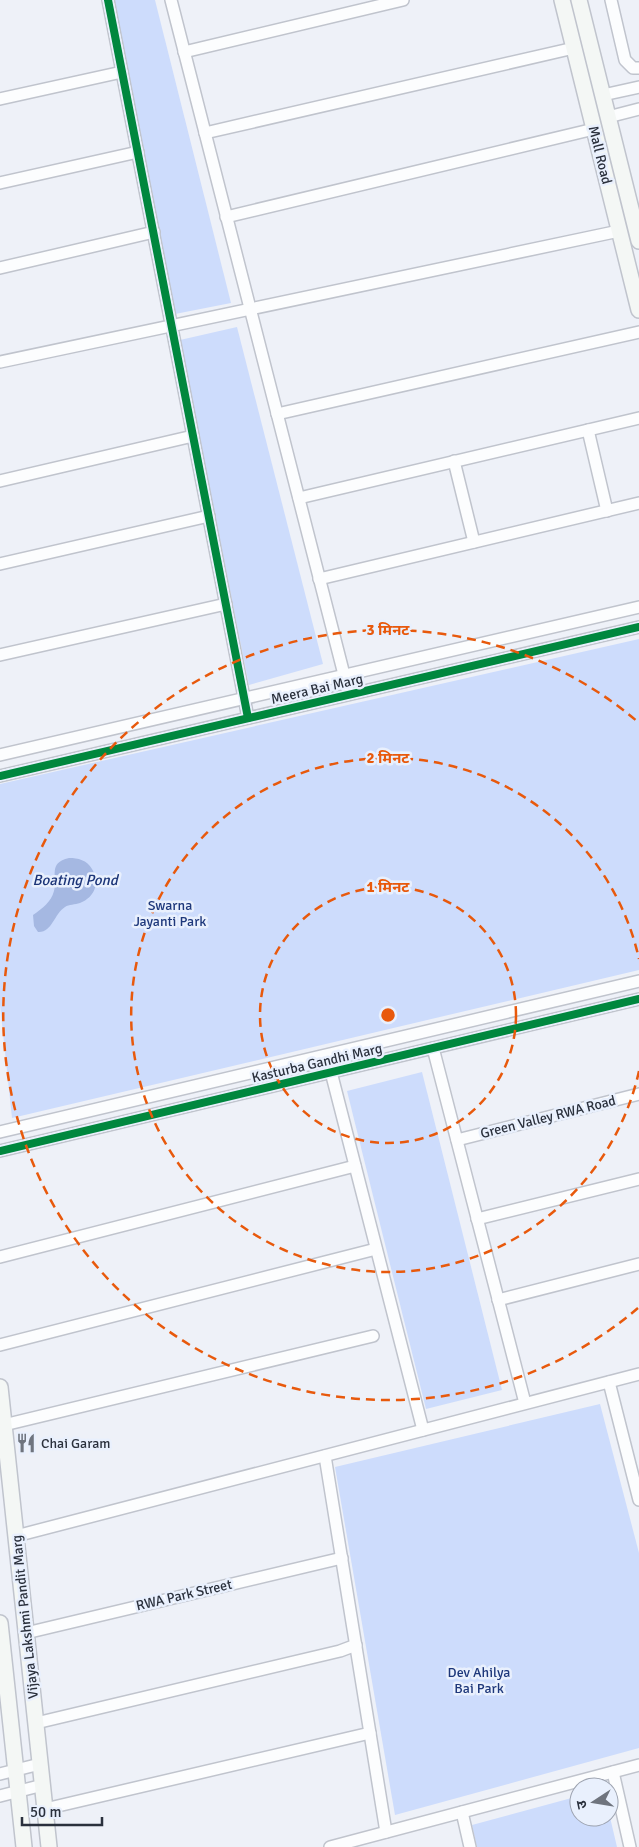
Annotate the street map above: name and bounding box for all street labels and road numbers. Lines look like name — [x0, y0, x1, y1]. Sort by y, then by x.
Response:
street label: Mall Road — [585, 124, 615, 186]
street label: Meera Bai Marg — [269, 670, 365, 708]
street label: Kasturba Gandhi Marg — [250, 1040, 384, 1086]
street label: Green Valley RWA Road — [479, 1092, 617, 1142]
street label: Vijaya Lakshmi Pandit Marg — [8, 1534, 42, 1700]
street label: RWA Park Street — [134, 1576, 234, 1614]

